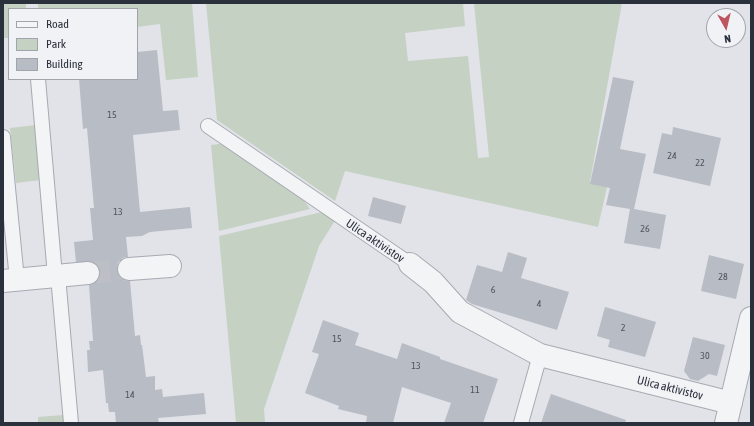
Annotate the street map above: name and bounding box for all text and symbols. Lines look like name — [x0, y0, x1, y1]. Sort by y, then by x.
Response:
legend — [8, 8, 138, 80]
north arrow — [706, 8, 746, 48]
text: Road — [46, 17, 69, 31]
text: N — [723, 32, 732, 45]
text: Park — [46, 37, 66, 51]
text: Building — [46, 57, 83, 71]
house number: 15 — [107, 109, 117, 121]
house number: 24 — [667, 150, 677, 162]
house number: 22 — [695, 157, 705, 169]
house number: 13 — [113, 206, 123, 218]
street label: Ulica aktivistov — [343, 216, 407, 266]
house number: 26 — [640, 223, 650, 235]
house number: 28 — [718, 271, 728, 283]
house number: 6 — [491, 284, 495, 296]
house number: 4 — [537, 298, 541, 310]
house number: 2 — [621, 322, 625, 334]
house number: 15 — [332, 333, 342, 345]
house number: 30 — [700, 350, 710, 362]
house number: 13 — [411, 360, 421, 372]
street label: Ulica aktivistov — [636, 373, 704, 403]
house number: 11 — [470, 384, 480, 396]
house number: 14 — [125, 389, 135, 401]

